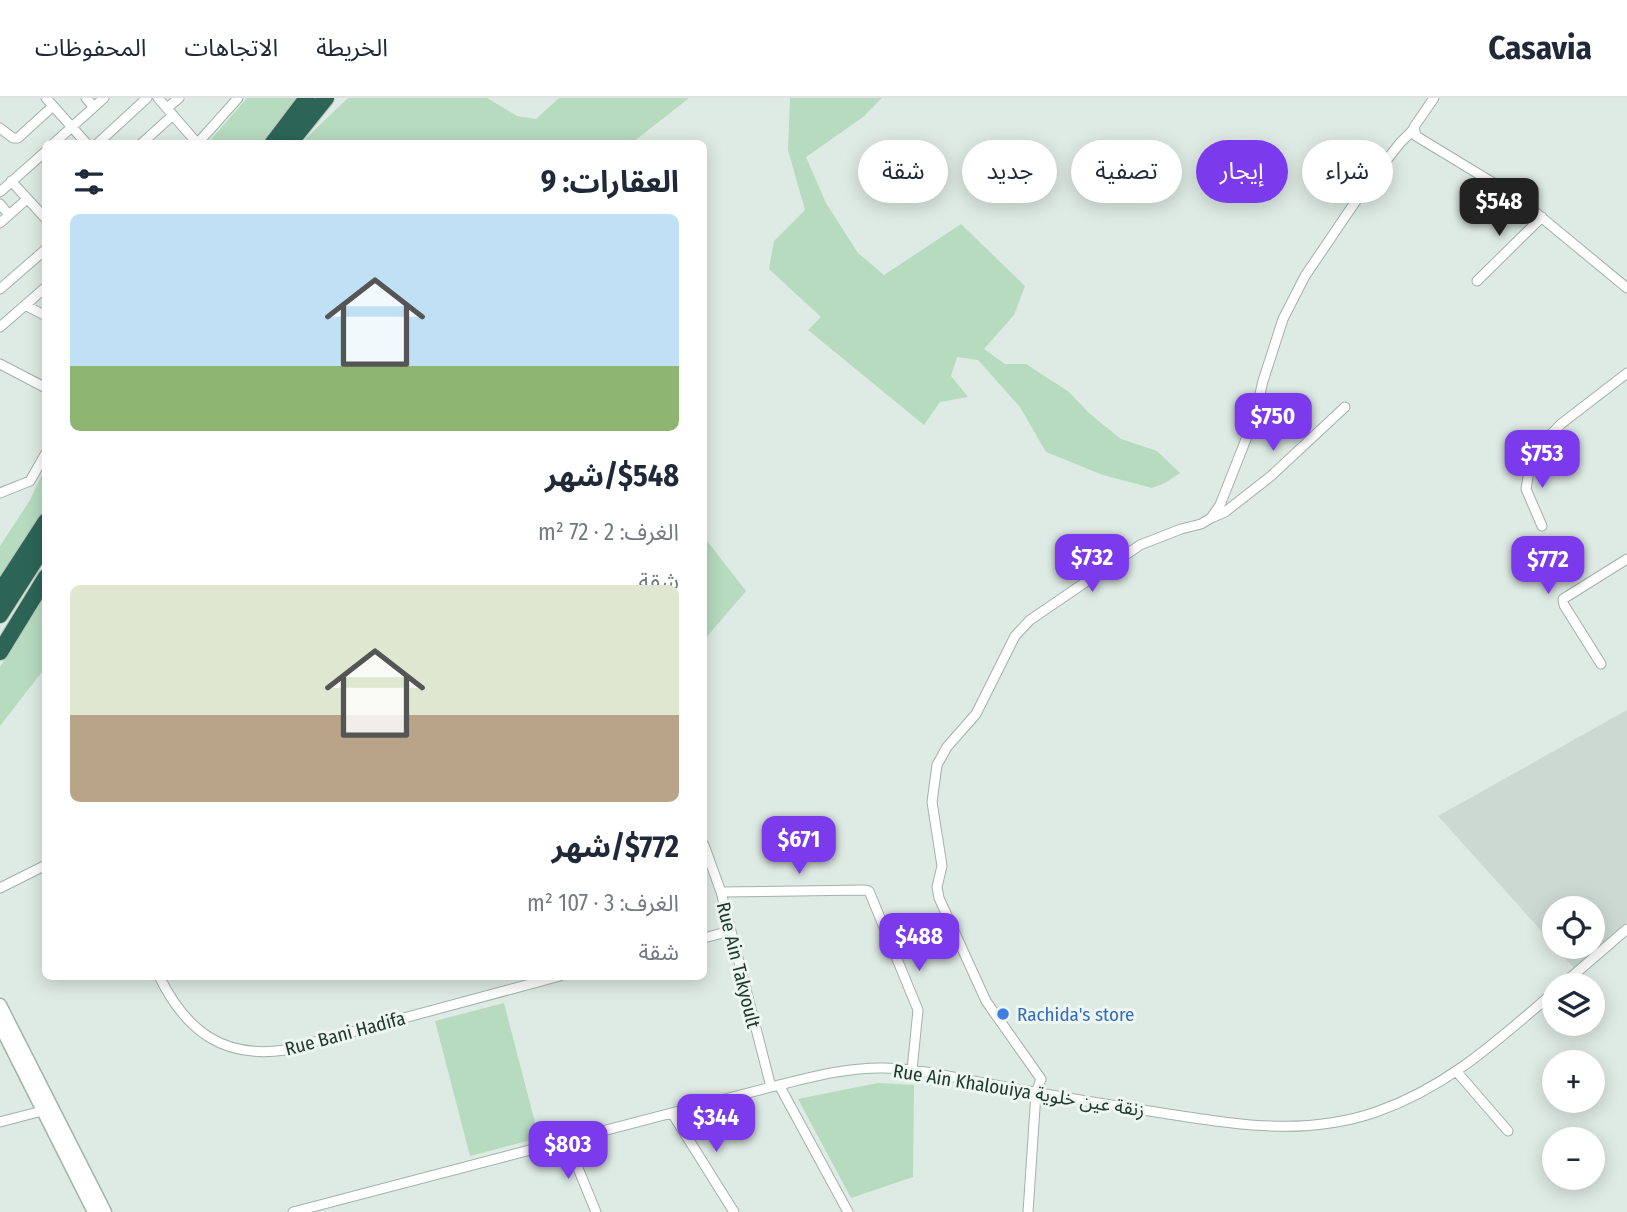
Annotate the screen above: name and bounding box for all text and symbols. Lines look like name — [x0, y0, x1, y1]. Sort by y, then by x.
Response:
text: Casavia — [1488, 28, 1592, 68]
text: المحفوظات — [35, 34, 146, 62]
text: الاتجاهات — [184, 34, 278, 62]
text: الخريطة — [316, 34, 388, 62]
chip: شقة — [858, 140, 948, 203]
chip: جديد — [962, 140, 1057, 203]
chip: تصفية — [1071, 140, 1182, 203]
chip: إيجار — [1196, 140, 1288, 203]
chip: شراء — [1302, 140, 1393, 203]
icon: filters — [70, 163, 108, 201]
text: العقارات: 9 — [541, 164, 679, 200]
pin: $548 — [1458, 178, 1540, 238]
text: $548 — [1476, 187, 1522, 215]
icon: home — [312, 259, 438, 385]
pin: $750 — [1232, 394, 1314, 453]
text: $750 — [1251, 402, 1295, 430]
pin: $753 — [1501, 430, 1583, 490]
text: $753 — [1521, 439, 1563, 467]
text: $548/شهر — [545, 458, 679, 494]
text: الغرف: 2 · 72 m² — [538, 518, 679, 546]
pin: $732 — [1051, 534, 1133, 594]
pin: $772 — [1507, 536, 1589, 596]
text: $732 — [1071, 543, 1113, 571]
text: $772 — [1527, 545, 1569, 573]
text: شقة — [638, 567, 679, 595]
icon: home — [312, 630, 438, 756]
pin: $671 — [758, 816, 840, 876]
text: $671 — [778, 825, 820, 853]
text: $772/شهر — [552, 829, 679, 865]
text: الغرف: 3 · 107 m² — [527, 889, 679, 917]
map controls — [1542, 896, 1605, 1190]
button: locate — [1542, 896, 1605, 959]
street label: Rue Ain Takyoult — [712, 900, 765, 1031]
pin: $488 — [878, 914, 960, 973]
text: $488 — [895, 922, 943, 950]
text: شقة — [638, 938, 679, 966]
button: layers — [1542, 973, 1605, 1036]
place label: Rachida's store — [1017, 1003, 1134, 1026]
street label: Rue Bani Hadifa — [282, 1006, 408, 1061]
marker: Rachida's store — [995, 1006, 1011, 1022]
button: + — [1542, 1050, 1605, 1113]
street label: Rue Ain Khalouiya زنقة عين خلوية — [891, 1059, 1146, 1122]
pin: $344 — [675, 1094, 757, 1154]
text: $344 — [693, 1103, 739, 1131]
pin: $803 — [527, 1122, 609, 1181]
button: − — [1542, 1127, 1605, 1190]
text: $803 — [545, 1130, 591, 1158]

